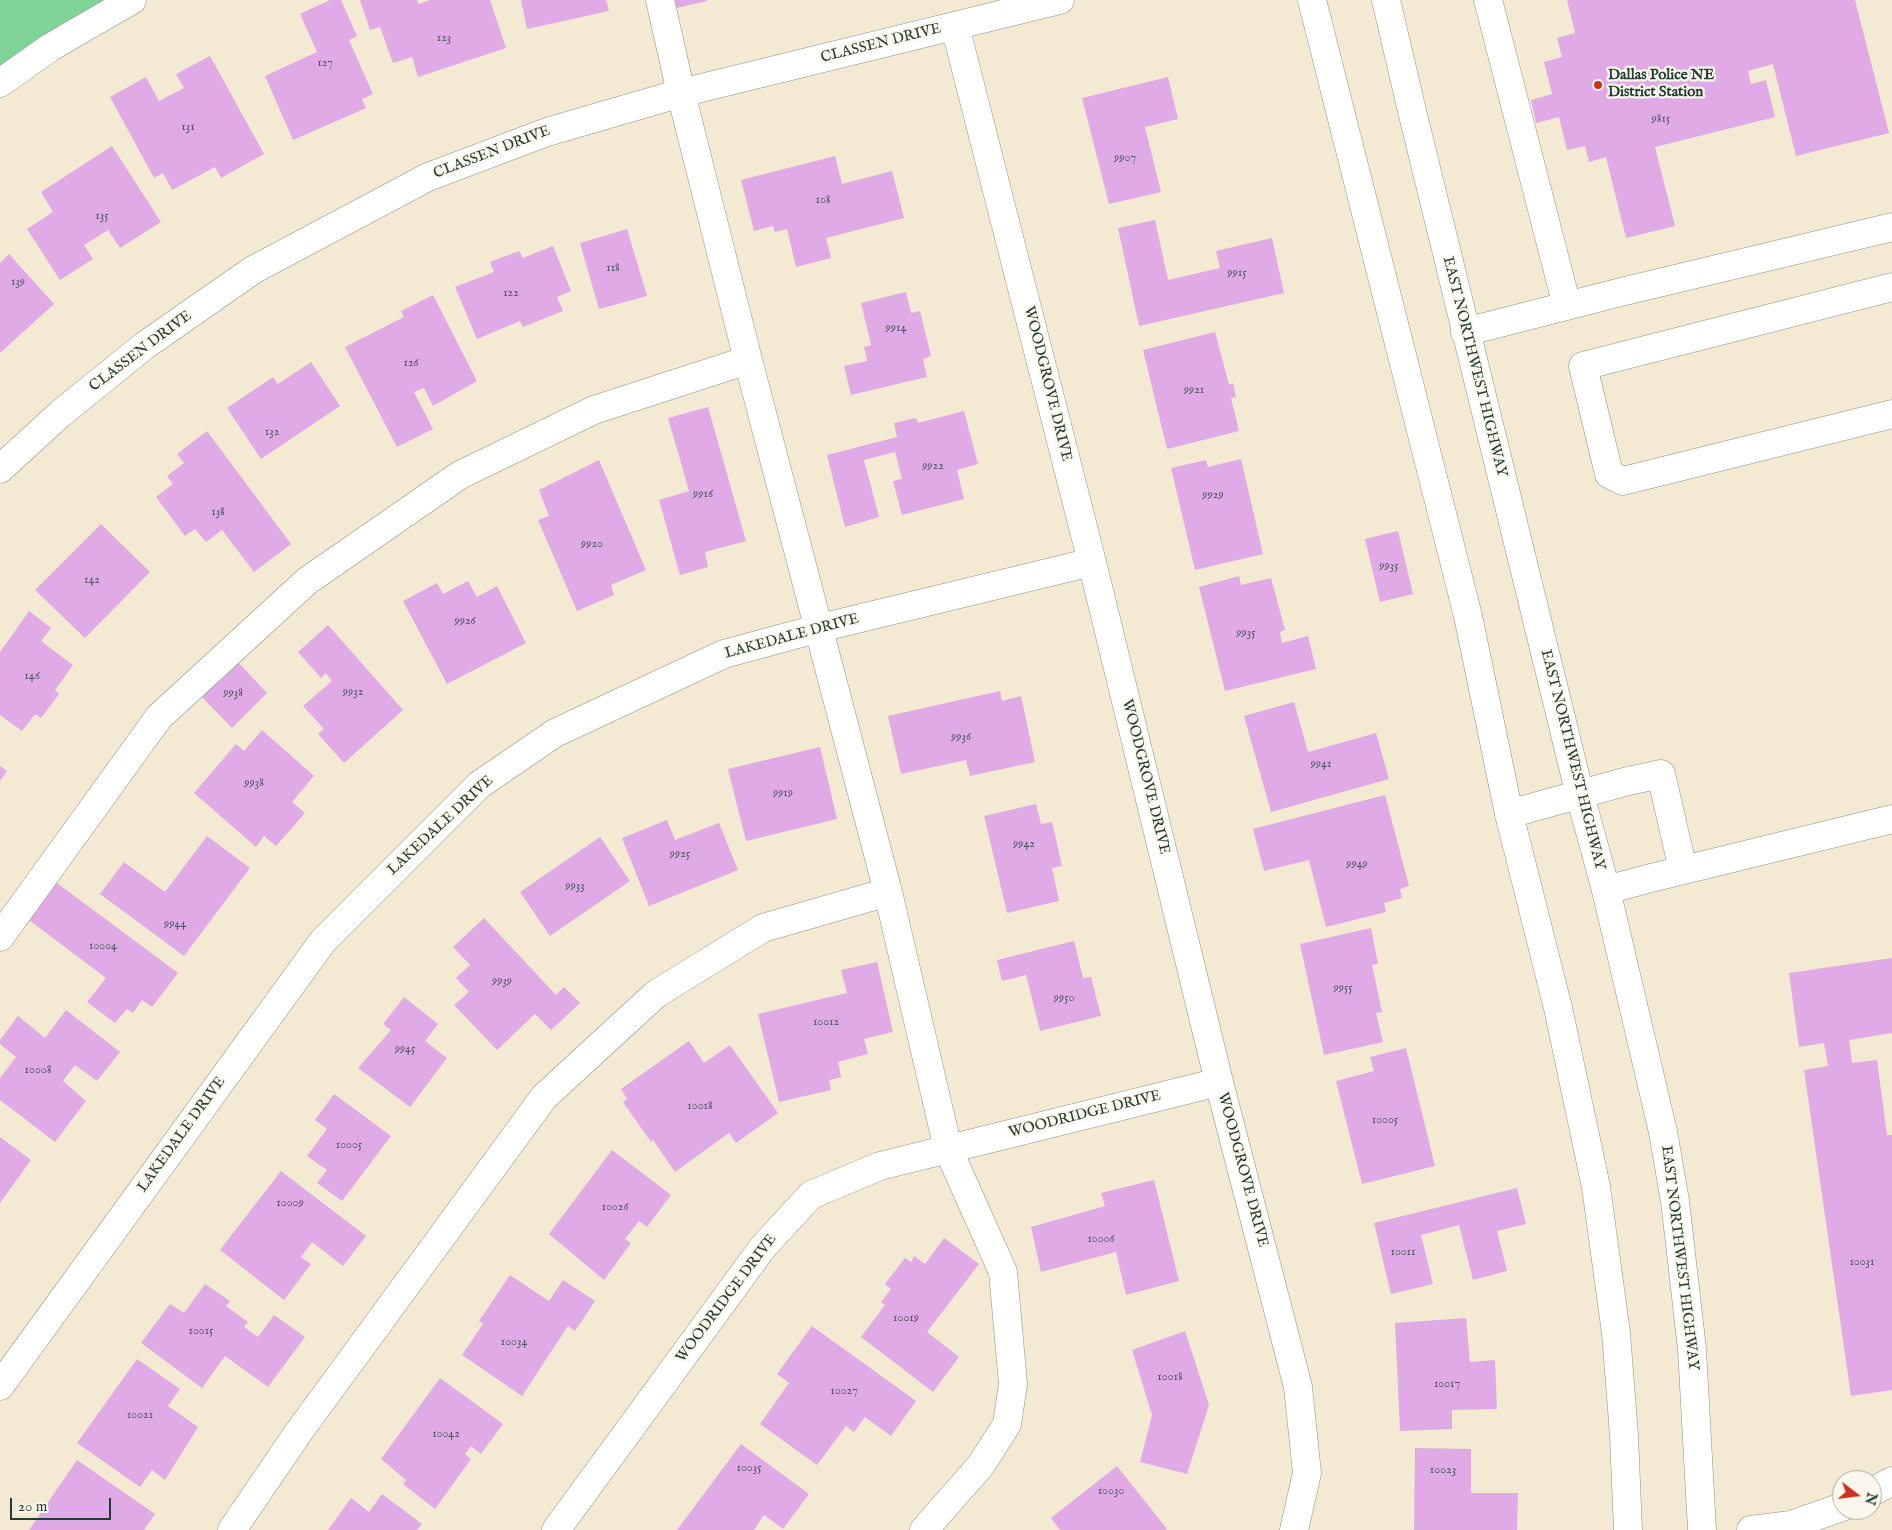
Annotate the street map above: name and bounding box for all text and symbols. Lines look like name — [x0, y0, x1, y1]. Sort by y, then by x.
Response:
street label: CLASSEN DRIVE — [819, 20, 943, 68]
house number: 123 — [437, 32, 451, 46]
house number: 127 — [317, 57, 333, 71]
place label: Dallas Police NE District Station — [1608, 67, 1714, 102]
marker: Dallas Police NE District Station — [1592, 79, 1604, 91]
house number: 9815 — [1652, 113, 1670, 127]
house number: 131 — [181, 121, 195, 135]
street label: CLASSEN DRIVE — [431, 122, 553, 184]
house number: 9907 — [1114, 152, 1136, 166]
house number: 108 — [815, 194, 831, 208]
house number: 135 — [95, 210, 109, 224]
street label: EAST NORTHWEST HIGHWAY — [1438, 255, 1510, 479]
house number: 118 — [606, 262, 620, 276]
house number: 9915 — [1227, 267, 1247, 281]
house number: 139 — [11, 276, 25, 290]
house number: 122 — [503, 287, 519, 301]
street label: WOODGROVE DRIVE — [1019, 304, 1075, 464]
street label: CLASSEN DRIVE — [86, 308, 196, 396]
house number: 9914 — [886, 322, 906, 336]
house number: 126 — [403, 357, 419, 371]
house number: 9921 — [1184, 384, 1204, 398]
house number: 132 — [265, 426, 279, 440]
house number: 9922 — [922, 460, 944, 474]
house number: 9916 — [693, 488, 713, 502]
house number: 9929 — [1202, 489, 1224, 503]
house number: 138 — [211, 506, 225, 520]
house number: 9920 — [581, 538, 603, 552]
house number: 9935 — [1379, 560, 1399, 574]
house number: 142 — [84, 574, 100, 588]
street label: LAKEDALE DRIVE — [723, 610, 861, 664]
house number: 9926 — [454, 615, 476, 629]
house number: 9935 — [1236, 627, 1256, 641]
street label: EAST NORTHWEST HIGHWAY — [1536, 648, 1608, 872]
house number: 146 — [24, 670, 40, 684]
house number: 9932 — [343, 686, 363, 700]
house number: 9938 — [223, 687, 243, 701]
street label: WOODGROVE DRIVE — [1117, 697, 1173, 857]
house number: 9936 — [951, 731, 971, 745]
house number: 9941 — [1311, 758, 1331, 772]
street label: LAKEDALE DRIVE — [384, 772, 498, 880]
house number: 9938 — [244, 777, 264, 791]
house number: 9919 — [773, 787, 793, 801]
house number: 9942 — [1013, 838, 1035, 852]
house number: 9925 — [670, 848, 690, 862]
house number: 9949 — [1346, 858, 1368, 872]
house number: 9933 — [565, 880, 585, 894]
house number: 9944 — [164, 918, 186, 932]
house number: 10004 — [89, 940, 117, 954]
house number: 9939 — [492, 975, 512, 989]
house number: 9955 — [1333, 982, 1353, 996]
house number: 9950 — [1054, 992, 1074, 1006]
house number: 10012 — [813, 1016, 839, 1030]
house number: 9945 — [395, 1043, 415, 1057]
house number: 10008 — [25, 1064, 51, 1078]
street label: LAKEDALE DRIVE — [134, 1074, 230, 1196]
street label: WOODRIDGE DRIVE — [1007, 1087, 1163, 1143]
street label: WOODGROVE DRIVE — [1213, 1091, 1271, 1249]
house number: 10018 — [687, 1100, 713, 1114]
house number: 10005 — [1372, 1114, 1398, 1128]
house number: 10005 — [336, 1139, 362, 1153]
street label: EAST NORTHWEST HIGHWAY — [1656, 1144, 1702, 1372]
house number: 10009 — [276, 1197, 304, 1211]
house number: 10026 — [602, 1201, 628, 1215]
street label: WOODRIDGE DRIVE — [673, 1231, 781, 1367]
house number: 10006 — [1087, 1233, 1115, 1247]
house number: 10011 — [1390, 1246, 1416, 1260]
house number: 10031 — [1849, 1256, 1875, 1270]
house number: 10019 — [893, 1312, 919, 1326]
house number: 10015 — [189, 1325, 213, 1339]
house number: 10034 — [501, 1336, 527, 1350]
house number: 10018 — [1157, 1371, 1183, 1385]
house number: 10017 — [1434, 1378, 1460, 1392]
house number: 10027 — [830, 1385, 858, 1399]
house number: 10021 — [127, 1409, 153, 1423]
house number: 10042 — [432, 1428, 460, 1442]
house number: 10035 — [736, 1462, 762, 1476]
house number: 10023 — [1430, 1464, 1456, 1478]
north arrow — [1832, 1470, 1882, 1520]
house number: 10030 — [1098, 1485, 1124, 1499]
scale bar — [12, 1488, 114, 1520]
text: N — [1860, 1490, 1881, 1507]
text: 20 m — [18, 1497, 47, 1516]

